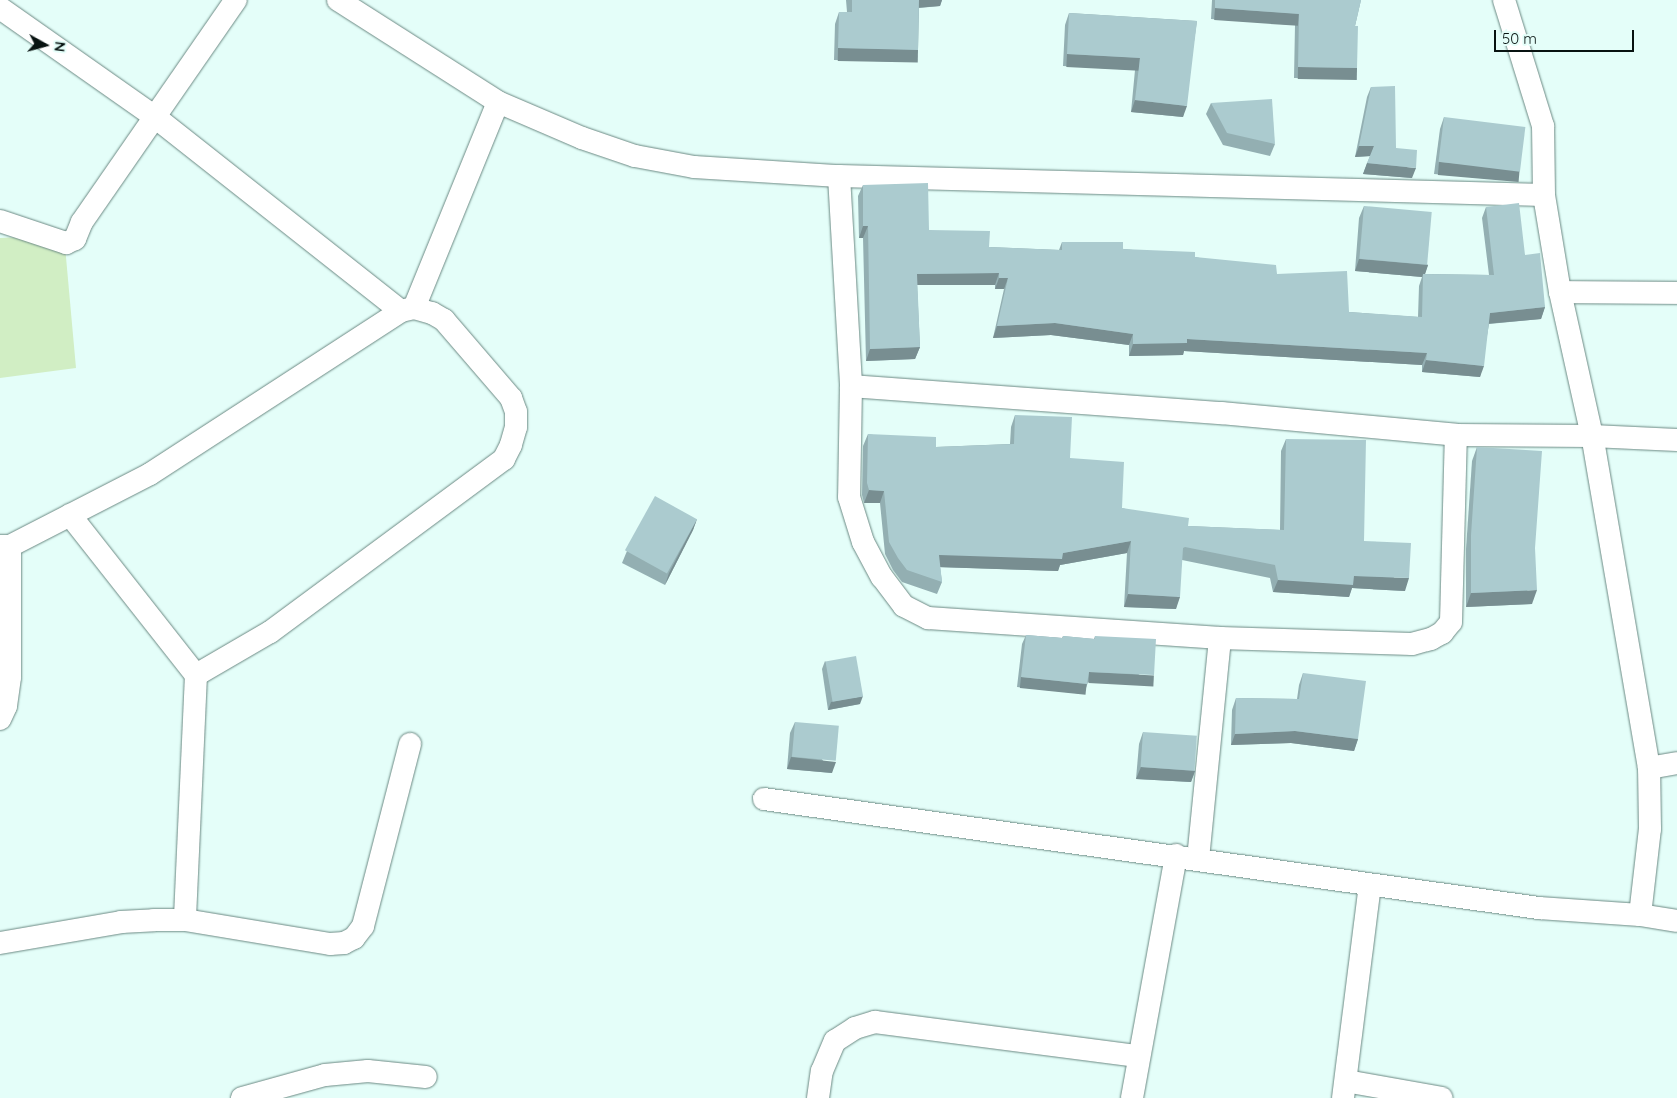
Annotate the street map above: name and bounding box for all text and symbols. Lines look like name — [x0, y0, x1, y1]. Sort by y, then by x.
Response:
north arrow — [20, 20, 70, 70]
scale bar — [1497, 20, 1637, 52]
text: 50 m — [1502, 29, 1537, 48]
text: N — [50, 41, 69, 53]

